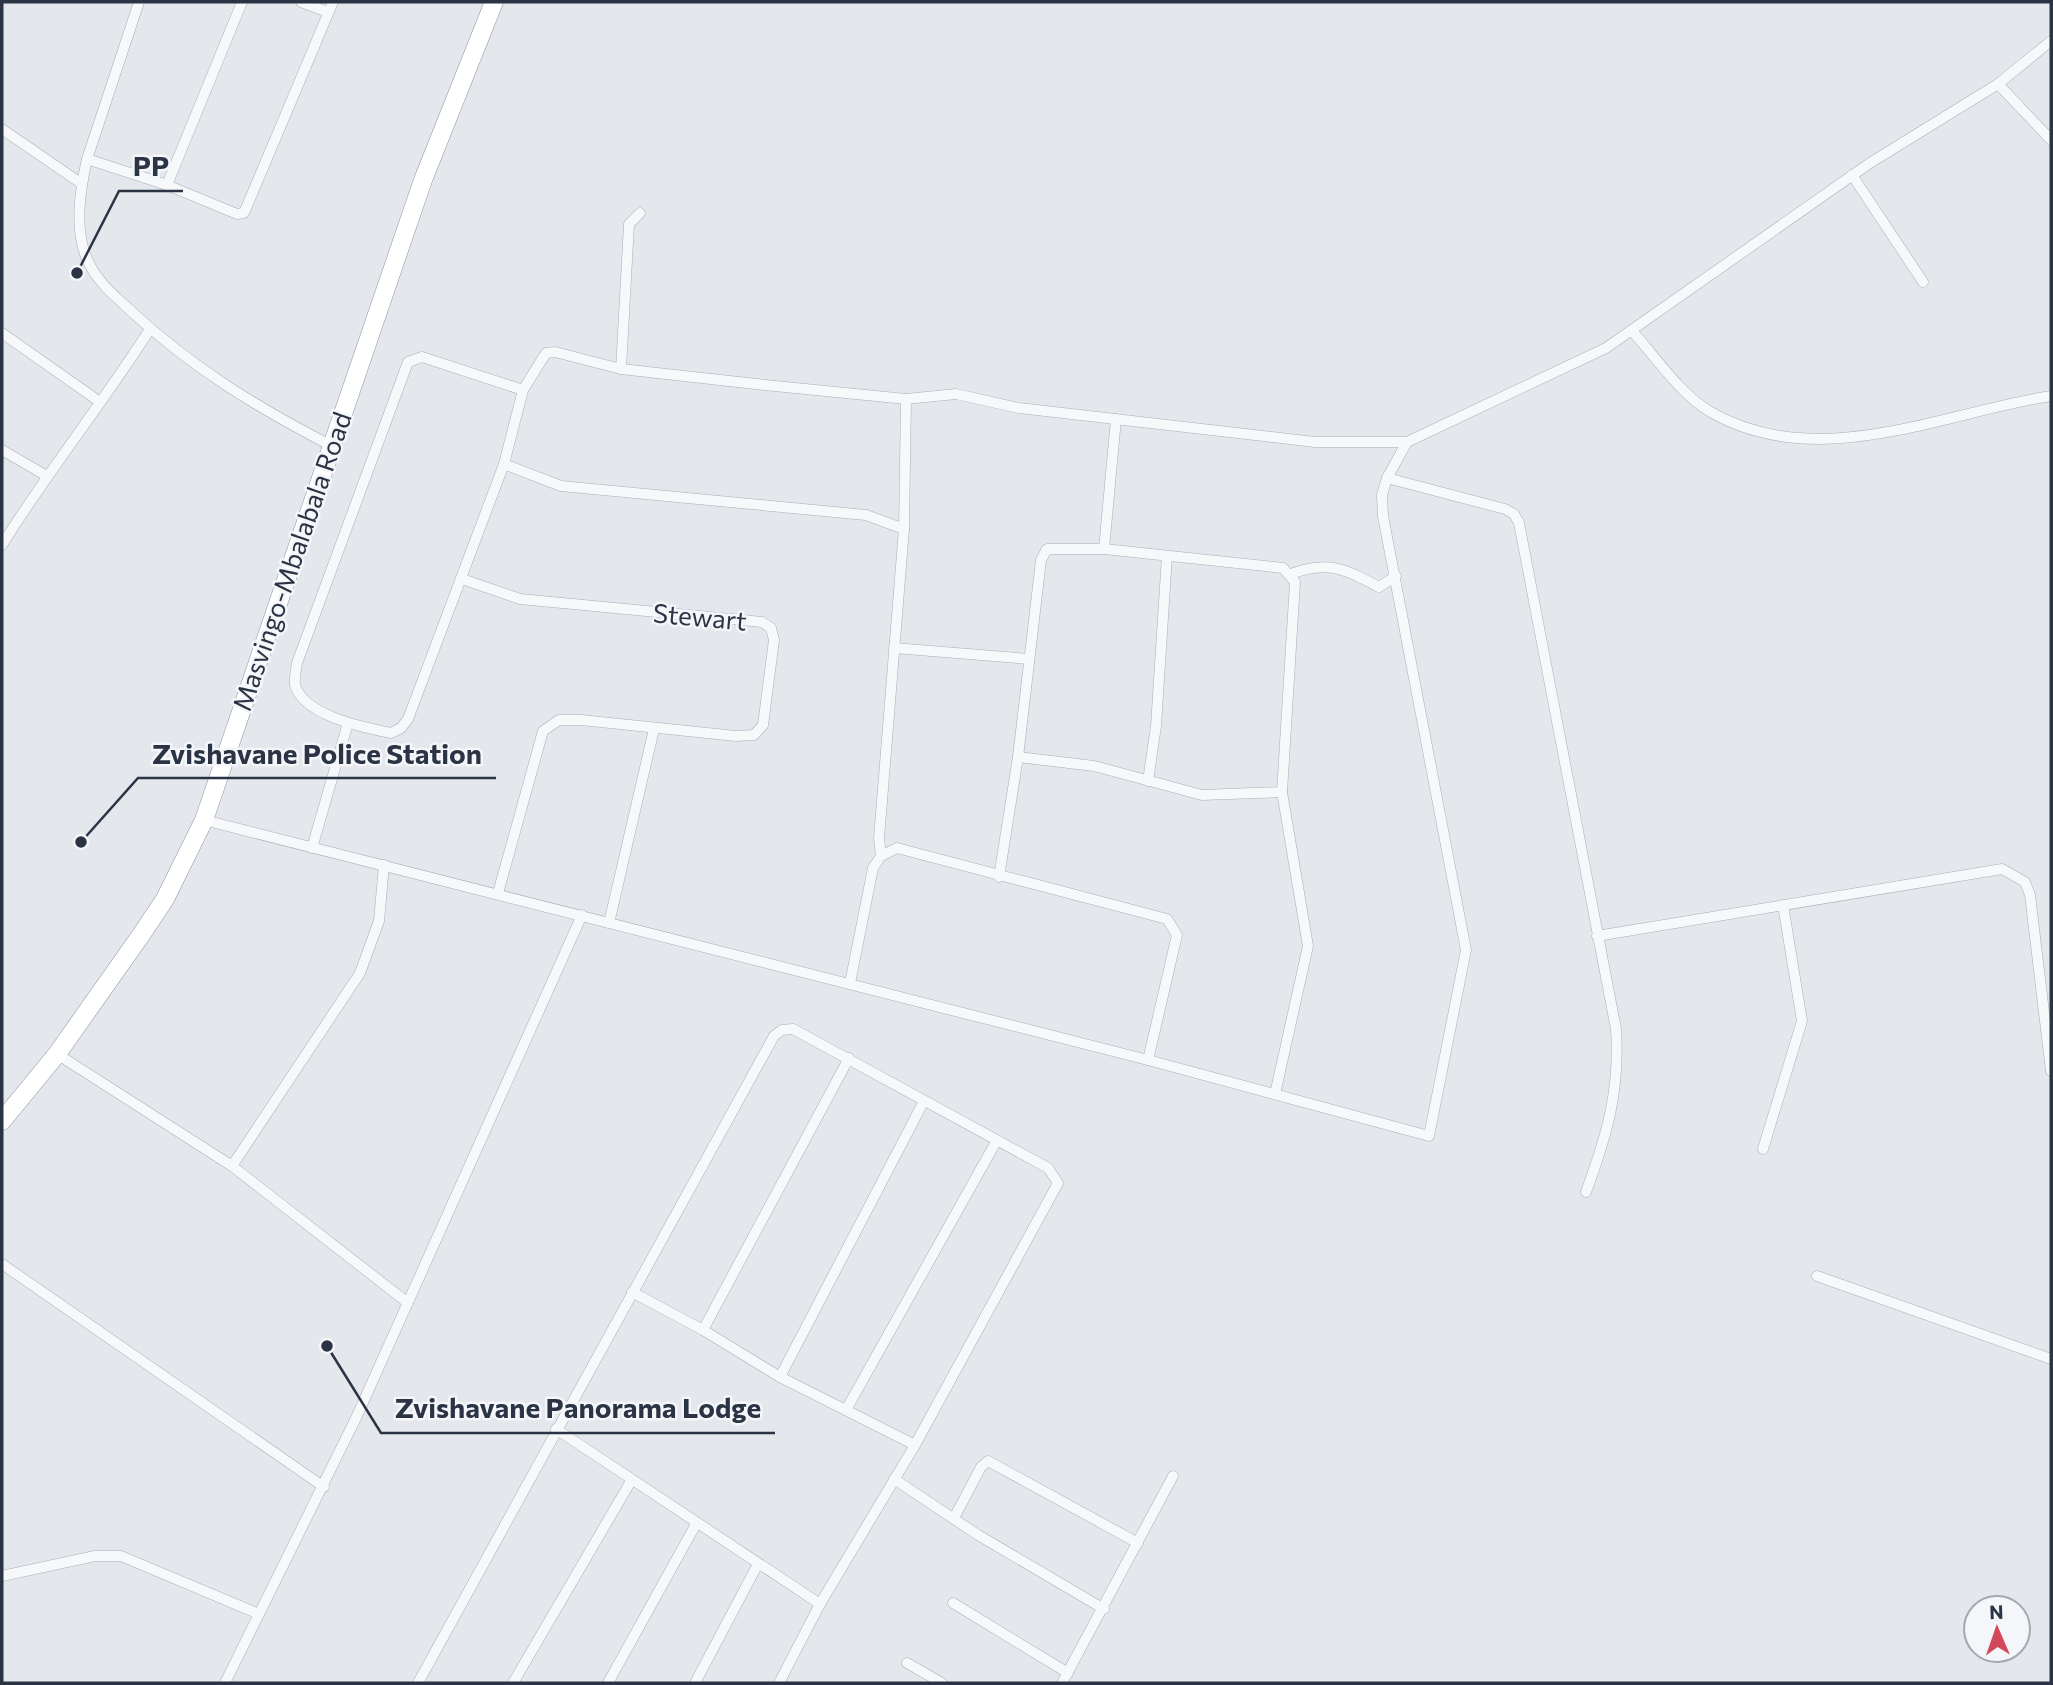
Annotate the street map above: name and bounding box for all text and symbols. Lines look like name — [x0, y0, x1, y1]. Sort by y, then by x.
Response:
callout: PP — [119, 142, 183, 191]
text: PP — [133, 148, 169, 182]
street label: Masvingo-Mbalabala Road — [225, 408, 357, 714]
street label: Stewart — [652, 596, 748, 636]
callout: Zvishavane Police Station — [138, 729, 496, 778]
text: Zvishavane Police Station — [152, 736, 482, 770]
callout: Zvishavane Panorama Lodge — [381, 1384, 775, 1433]
text: Zvishavane Panorama Lodge — [395, 1390, 761, 1424]
north arrow — [1962, 1594, 2032, 1664]
text: N — [1989, 1600, 2004, 1623]

